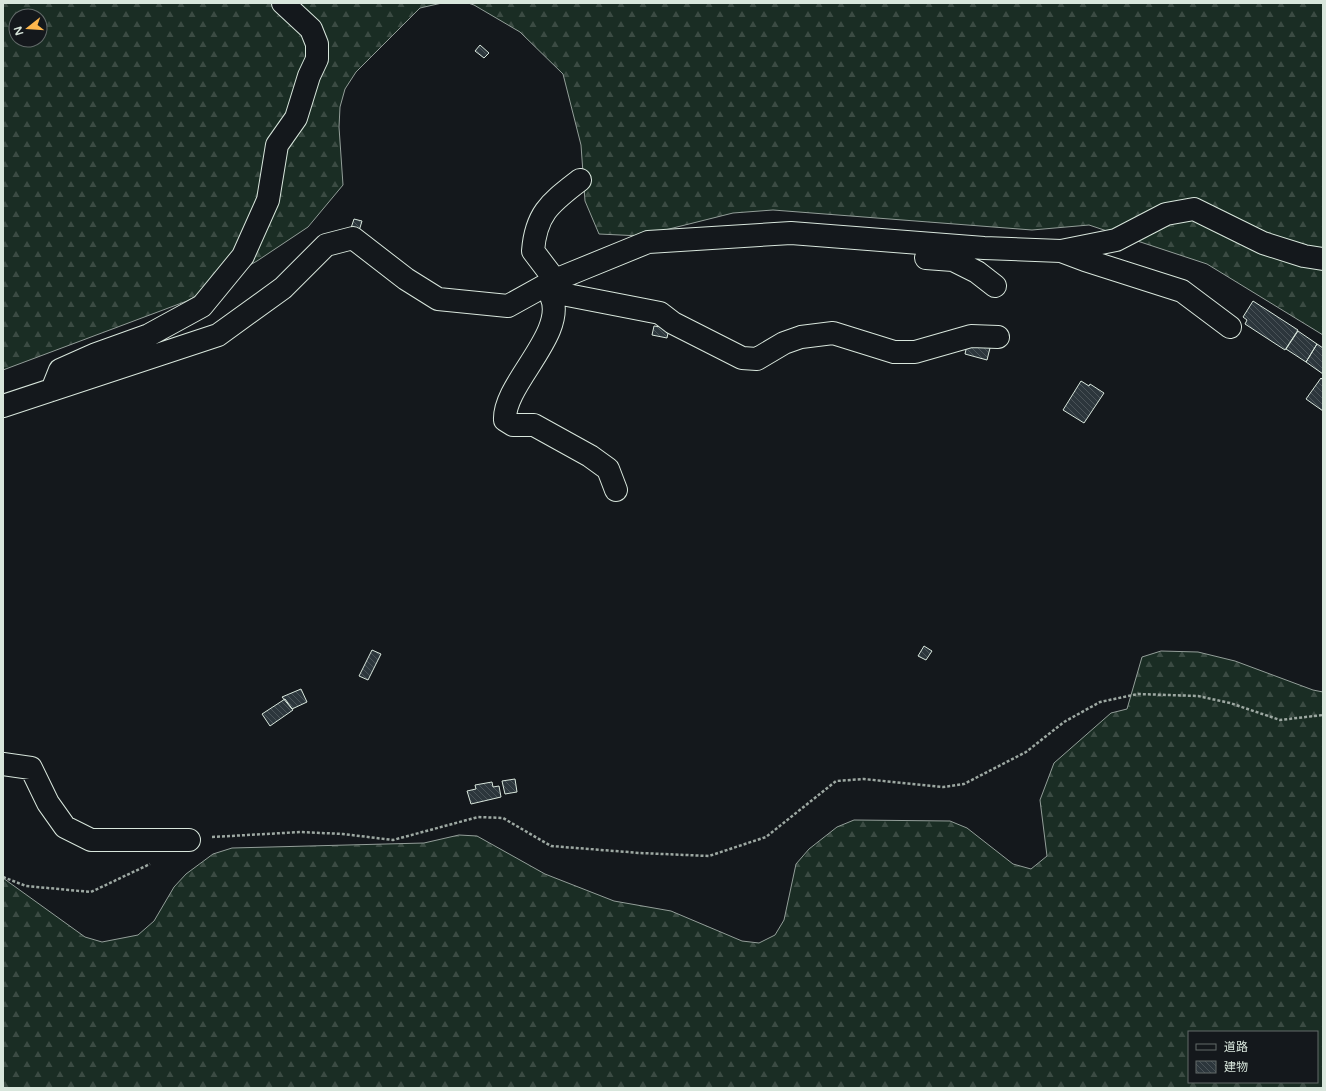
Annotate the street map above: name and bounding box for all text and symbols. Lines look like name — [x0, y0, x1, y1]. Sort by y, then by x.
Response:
north arrow — [8, 8, 48, 48]
text: N — [11, 25, 26, 37]
legend — [1188, 1031, 1318, 1083]
text: 道路 — [1224, 1040, 1248, 1054]
text: 建物 — [1224, 1060, 1248, 1074]

